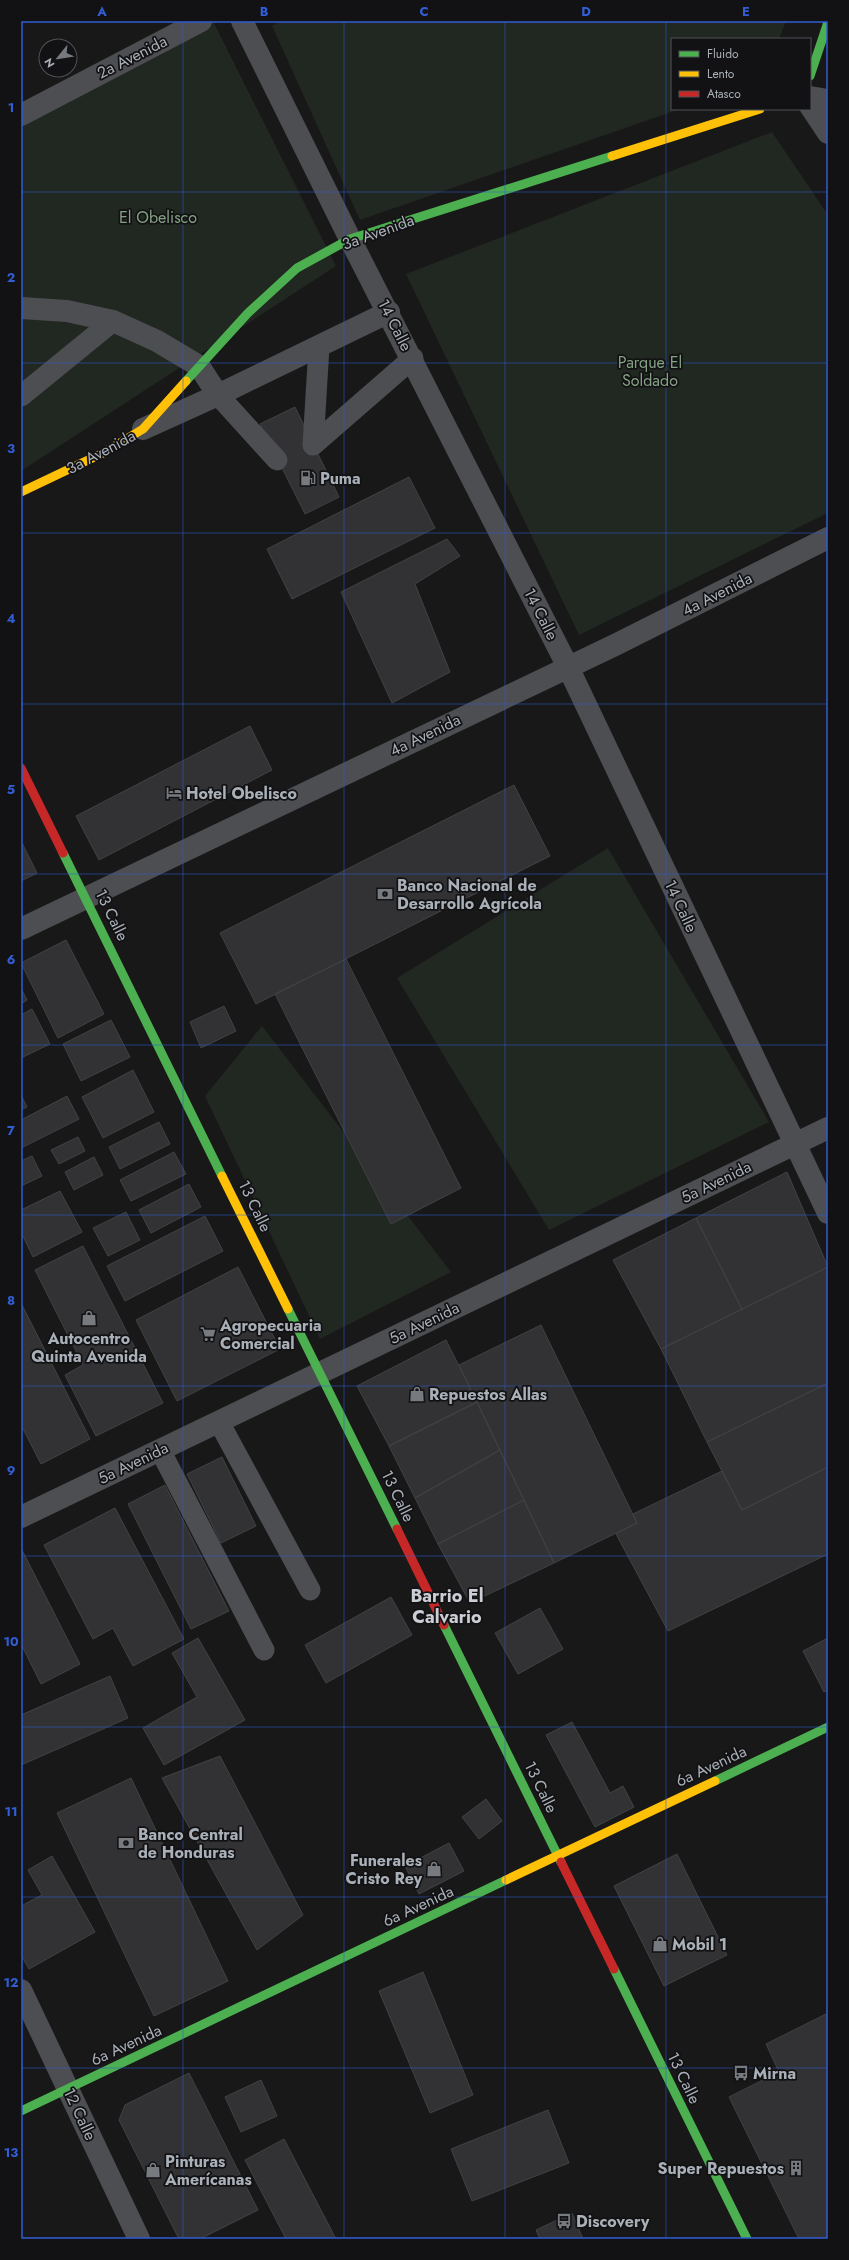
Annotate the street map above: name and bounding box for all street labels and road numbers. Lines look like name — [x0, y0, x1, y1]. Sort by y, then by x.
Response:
street label: 2a Avenida — [93, 30, 171, 84]
street label: 3a Avenida — [339, 208, 417, 256]
street label: 14 Calle — [372, 295, 418, 355]
street label: 3a Avenida — [62, 424, 140, 480]
street label: 4a Avenida — [678, 566, 756, 622]
street label: 14 Calle — [518, 584, 564, 644]
street label: 4a Avenida — [386, 708, 464, 762]
street label: 14 Calle — [659, 876, 703, 936]
street label: 13 Calle — [90, 885, 134, 945]
street label: 5a Avenida — [677, 1155, 755, 1209]
street label: 13 Calle — [233, 1176, 277, 1236]
street label: 5a Avenida — [385, 1296, 463, 1350]
street label: 5a Avenida — [94, 1436, 172, 1490]
street label: 13 Calle — [376, 1466, 420, 1526]
street label: 6a Avenida — [672, 1740, 750, 1792]
street label: 13 Calle — [519, 1757, 563, 1817]
street label: 6a Avenida — [379, 1880, 457, 1932]
street label: 6a Avenida — [87, 2019, 165, 2071]
street label: 13 Calle — [662, 2048, 706, 2108]
street label: 12 Calle — [58, 2084, 102, 2144]

